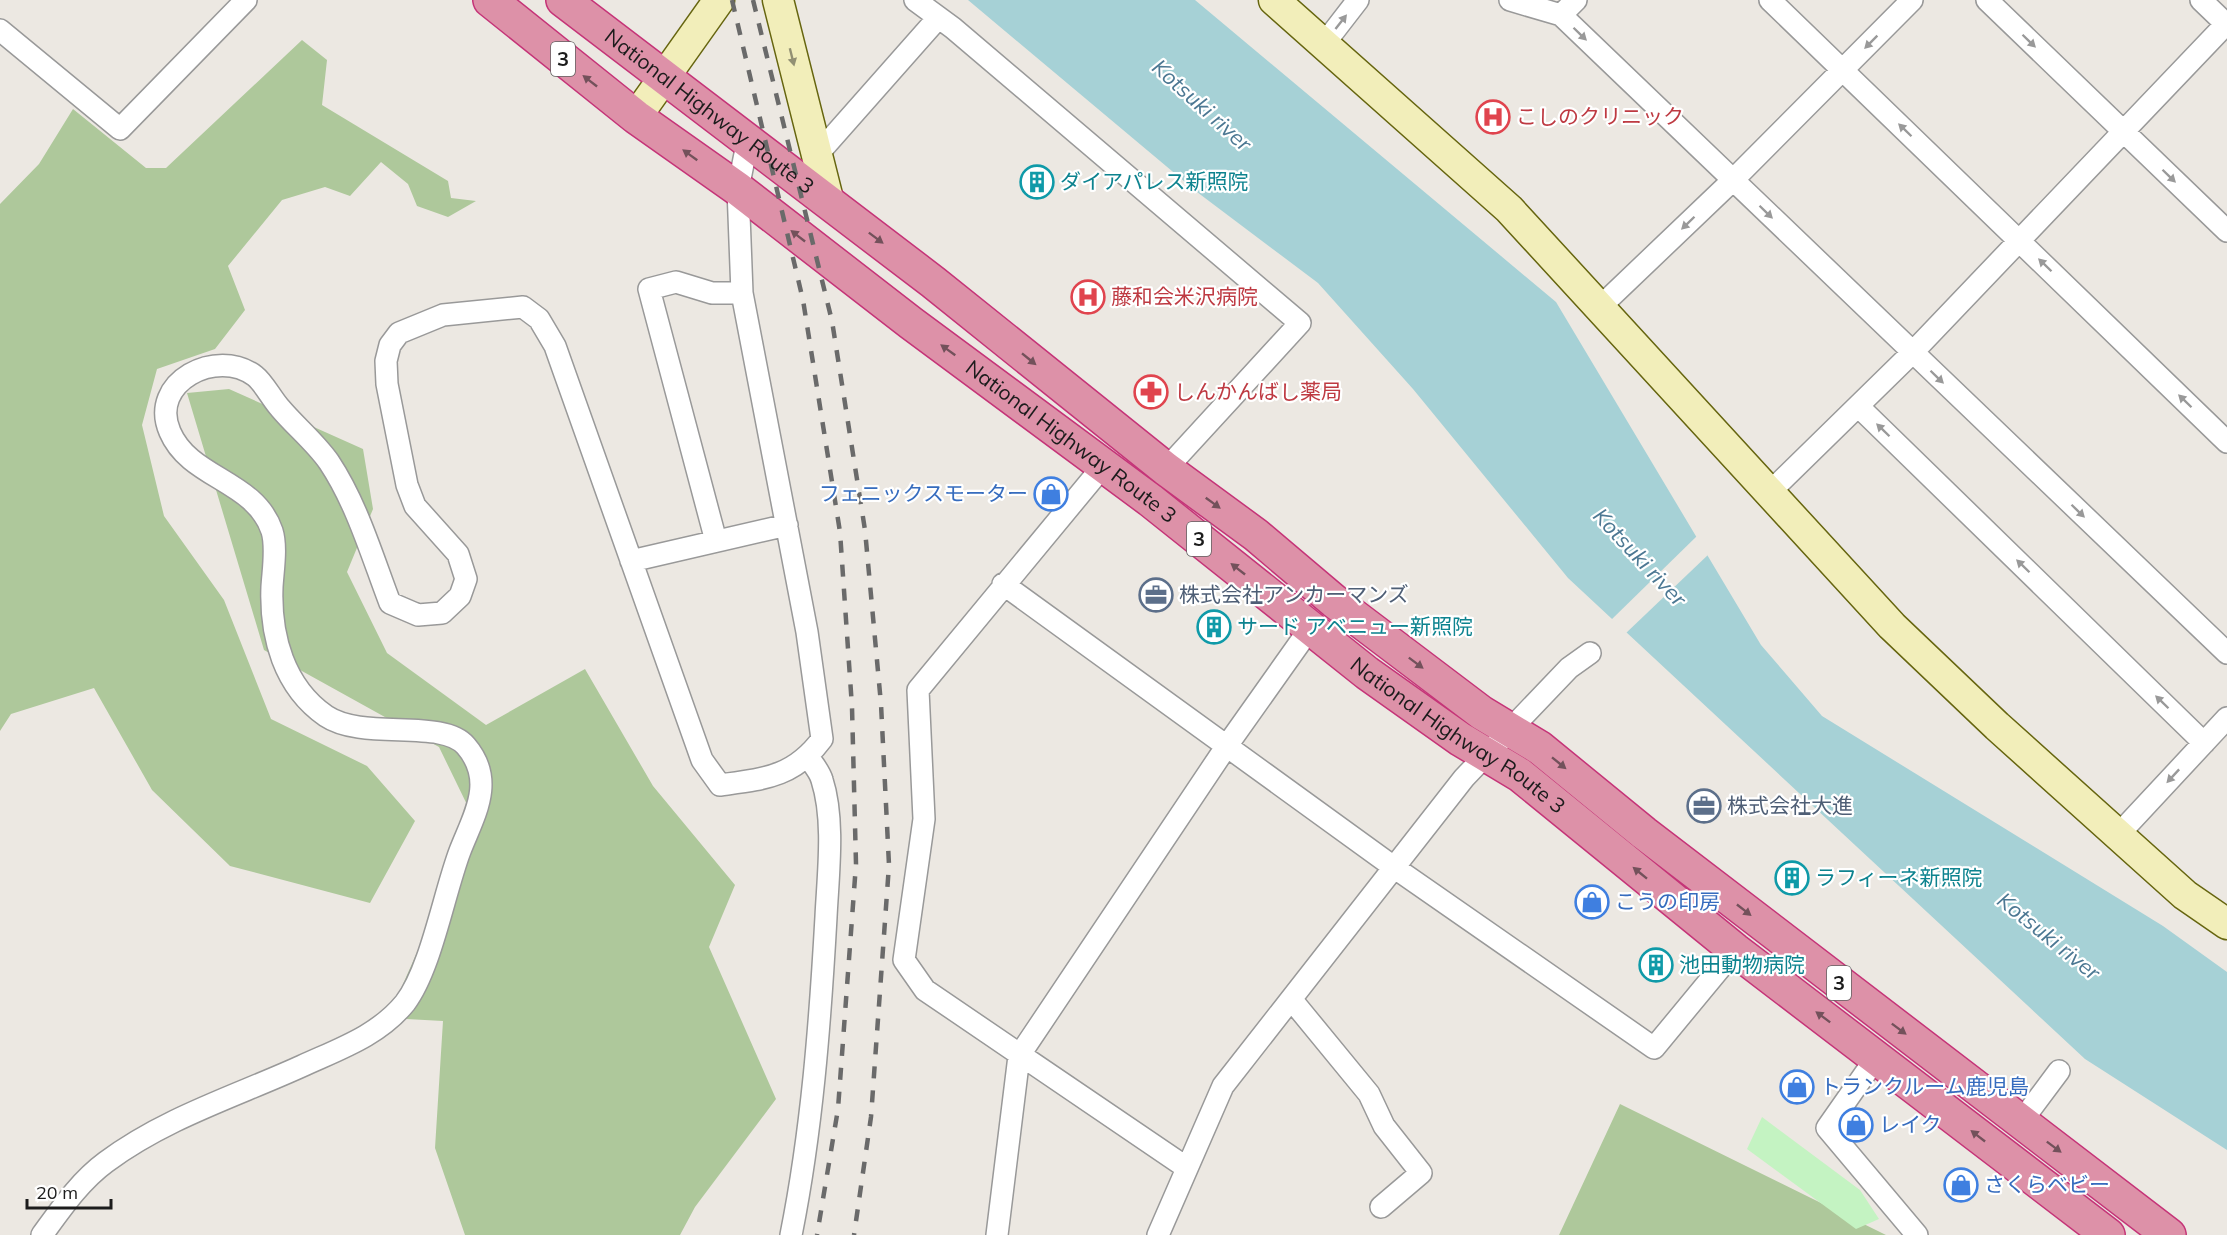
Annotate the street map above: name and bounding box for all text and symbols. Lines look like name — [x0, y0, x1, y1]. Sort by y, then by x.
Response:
one-way arrow — [1334, 14, 1347, 30]
street label: National Highway Route 3 — [600, 23, 820, 199]
one-way arrow — [1572, 27, 1587, 41]
one-way arrow — [2021, 33, 2035, 47]
one-way arrow — [1864, 34, 1878, 49]
road number: 3 — [551, 42, 575, 76]
one-way arrow — [787, 48, 797, 66]
water label: Kotsuki river — [1146, 53, 1258, 158]
one-way arrow — [582, 74, 598, 87]
hospital icon: こしのクリニック — [1475, 99, 1511, 135]
place label: こしのクリニック — [1516, 103, 1684, 129]
one-way arrow — [1898, 123, 1912, 137]
one-way arrow — [683, 149, 699, 161]
building icon: ダイアパレス新照院 — [1019, 164, 1055, 200]
place label: ダイアパレス新照院 — [1060, 168, 1249, 194]
one-way arrow — [2162, 169, 2177, 183]
one-way arrow — [1759, 205, 1773, 219]
one-way arrow — [1680, 216, 1695, 230]
one-way arrow — [791, 230, 806, 242]
one-way arrow — [868, 232, 883, 244]
one-way arrow — [2038, 259, 2052, 273]
hospital icon: 藤和会米沢病院 — [1070, 279, 1106, 315]
place label: 藤和会米沢病院 — [1111, 283, 1258, 309]
one-way arrow — [940, 344, 956, 357]
one-way arrow — [1021, 352, 1036, 365]
street label: National Highway Route 3 — [961, 354, 1182, 528]
one-way arrow — [1929, 370, 1944, 384]
pharmacy icon: しんかんばし薬局 — [1133, 374, 1169, 410]
place label: しんかんばし薬局 — [1174, 378, 1342, 404]
one-way arrow — [2178, 395, 2193, 408]
one-way arrow — [1877, 423, 1891, 437]
shop icon: フェニックスモーター — [1033, 476, 1069, 512]
place label: フェニックスモーター — [819, 480, 1028, 506]
one-way arrow — [1206, 497, 1221, 509]
water label: Kotsuki river — [1587, 502, 1693, 613]
one-way arrow — [2071, 504, 2085, 518]
road number: 3 — [1187, 522, 1211, 556]
one-way arrow — [2015, 559, 2030, 573]
one-way arrow — [1230, 564, 1245, 576]
office icon: 株式会社アンカーマンズ — [1138, 577, 1174, 613]
place label: 株式会社アンカーマンズ — [1179, 581, 1409, 607]
building icon: サード アベニュー新照院 — [1196, 609, 1232, 645]
place label: サード アベニュー新照院 — [1237, 613, 1473, 639]
street label: National Highway Route 3 — [1346, 651, 1571, 819]
one-way arrow — [1407, 657, 1423, 669]
one-way arrow — [2155, 695, 2170, 709]
one-way arrow — [1551, 756, 1566, 769]
one-way arrow — [2166, 769, 2180, 784]
office icon: 株式会社大進 — [1686, 788, 1722, 824]
place label: 株式会社大進 — [1727, 792, 1853, 818]
building icon: ラフィーネ新照院 — [1774, 860, 1810, 896]
place label: ラフィーネ新照院 — [1815, 864, 1983, 890]
one-way arrow — [1633, 868, 1648, 880]
shop icon: こうの印房 — [1574, 884, 1610, 920]
water label: Kotsuki river — [1992, 886, 2107, 987]
place label: こうの印房 — [1615, 888, 1720, 914]
one-way arrow — [1737, 904, 1752, 916]
building icon: 池田動物病院 — [1638, 947, 1674, 983]
place label: 池田動物病院 — [1679, 951, 1805, 977]
road number: 3 — [1827, 966, 1851, 1000]
one-way arrow — [1816, 1012, 1831, 1024]
one-way arrow — [1891, 1022, 1907, 1035]
shop icon: トランクルーム鹿児島 — [1779, 1069, 1815, 1105]
place label: トランクルーム鹿児島 — [1820, 1073, 2029, 1099]
shop icon: レイク — [1838, 1107, 1874, 1143]
place label: レイク — [1879, 1111, 1942, 1137]
one-way arrow — [1970, 1130, 1986, 1142]
one-way arrow — [2046, 1141, 2062, 1154]
shop icon: さくらベビー — [1943, 1167, 1979, 1203]
place label: さくらベビー — [1984, 1171, 2110, 1197]
scale bar — [27, 1172, 111, 1210]
text: 20 m — [36, 1181, 78, 1204]

